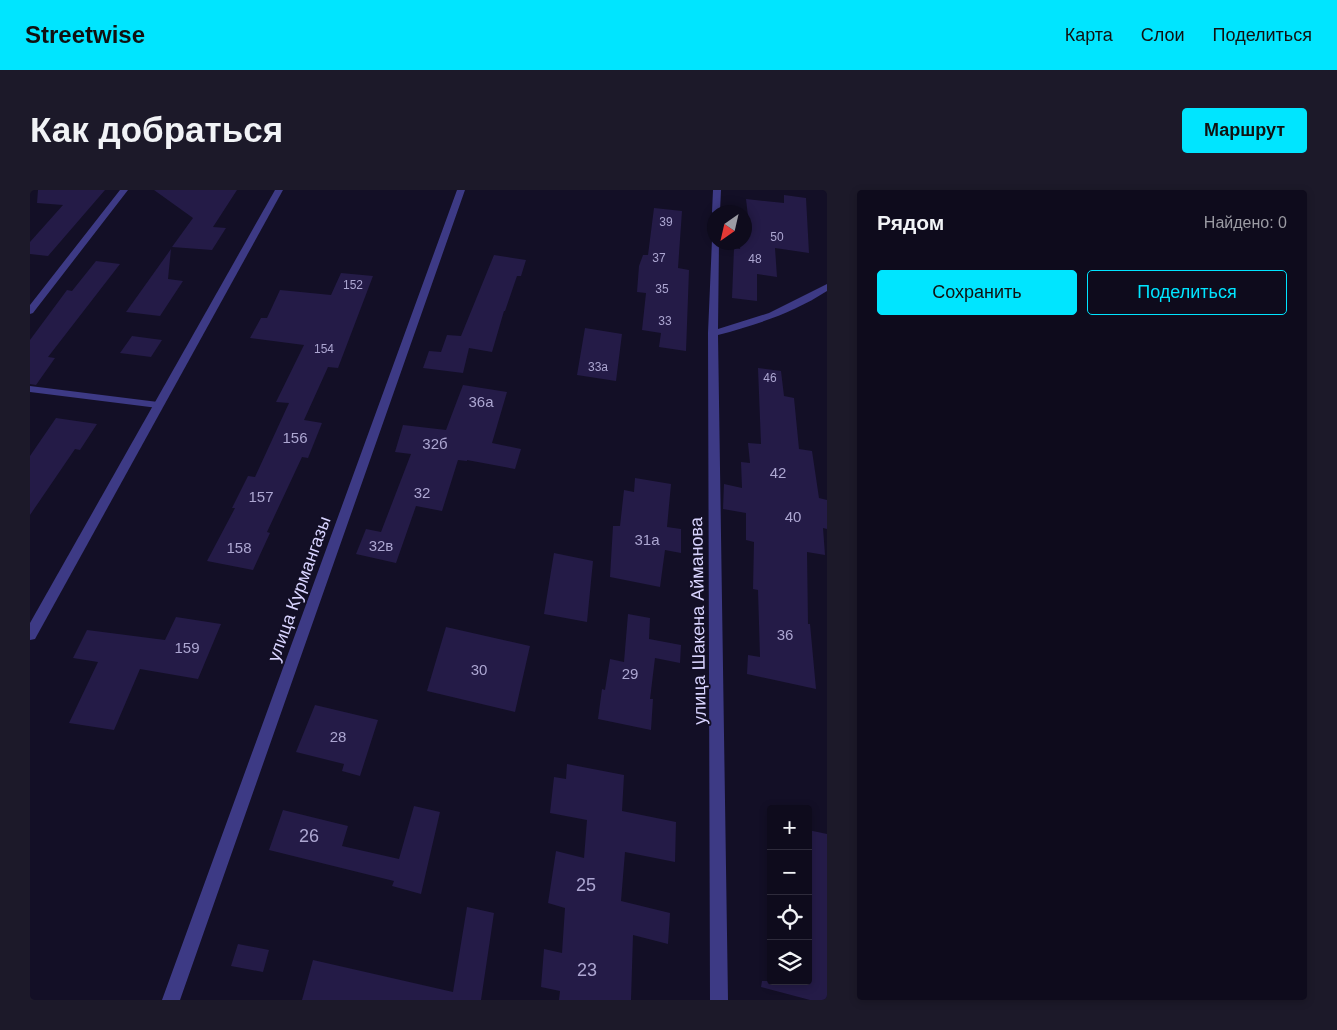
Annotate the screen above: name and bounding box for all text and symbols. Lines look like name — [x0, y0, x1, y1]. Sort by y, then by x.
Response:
text: Streetwise — [25, 21, 145, 48]
text: Карта — [1065, 25, 1113, 45]
text: Слои — [1141, 25, 1185, 45]
text: Поделиться — [1213, 25, 1312, 45]
button: Маршрут — [1182, 108, 1307, 153]
text: Как добраться — [30, 110, 283, 149]
north arrow — [707, 205, 752, 250]
text: Рядом — [877, 211, 944, 234]
text: Найдено: 0 — [1204, 214, 1287, 231]
house number: 39 — [659, 215, 673, 229]
house number: 50 — [770, 230, 784, 244]
house number: 37 — [652, 251, 666, 265]
house number: 48 — [748, 252, 762, 266]
button: Сохранить — [877, 270, 1077, 315]
button: Поделиться — [1087, 270, 1287, 315]
house number: 152 — [343, 278, 363, 292]
house number: 35 — [655, 282, 669, 296]
house number: 33 — [658, 314, 672, 328]
house number: 154 — [314, 342, 334, 356]
house number: 33а — [588, 360, 608, 374]
house number: 46 — [763, 371, 777, 385]
house number: 36а — [468, 393, 494, 410]
house number: 156 — [282, 429, 308, 446]
house number: 32б — [422, 435, 448, 452]
house number: 42 — [770, 464, 786, 481]
house number: 32 — [414, 484, 430, 501]
house number: 157 — [248, 488, 274, 505]
house number: 40 — [785, 508, 801, 525]
street label: улица Курмангазы — [263, 514, 335, 664]
street label: улица Шакена Айманова — [686, 516, 710, 725]
house number: 31а — [634, 531, 660, 548]
house number: 32в — [369, 537, 393, 554]
house number: 158 — [226, 539, 252, 556]
house number: 36 — [777, 626, 793, 643]
house number: 159 — [174, 639, 200, 656]
house number: 30 — [471, 661, 487, 678]
house number: 29 — [622, 665, 638, 682]
house number: 28 — [330, 728, 346, 745]
map controls — [767, 805, 812, 985]
button: + — [767, 805, 812, 850]
house number: 26 — [299, 826, 319, 846]
button: − — [767, 850, 812, 895]
house number: 25 — [576, 875, 596, 895]
button: locate — [767, 895, 812, 940]
button: layers — [767, 940, 812, 985]
house number: 23 — [577, 960, 597, 980]

